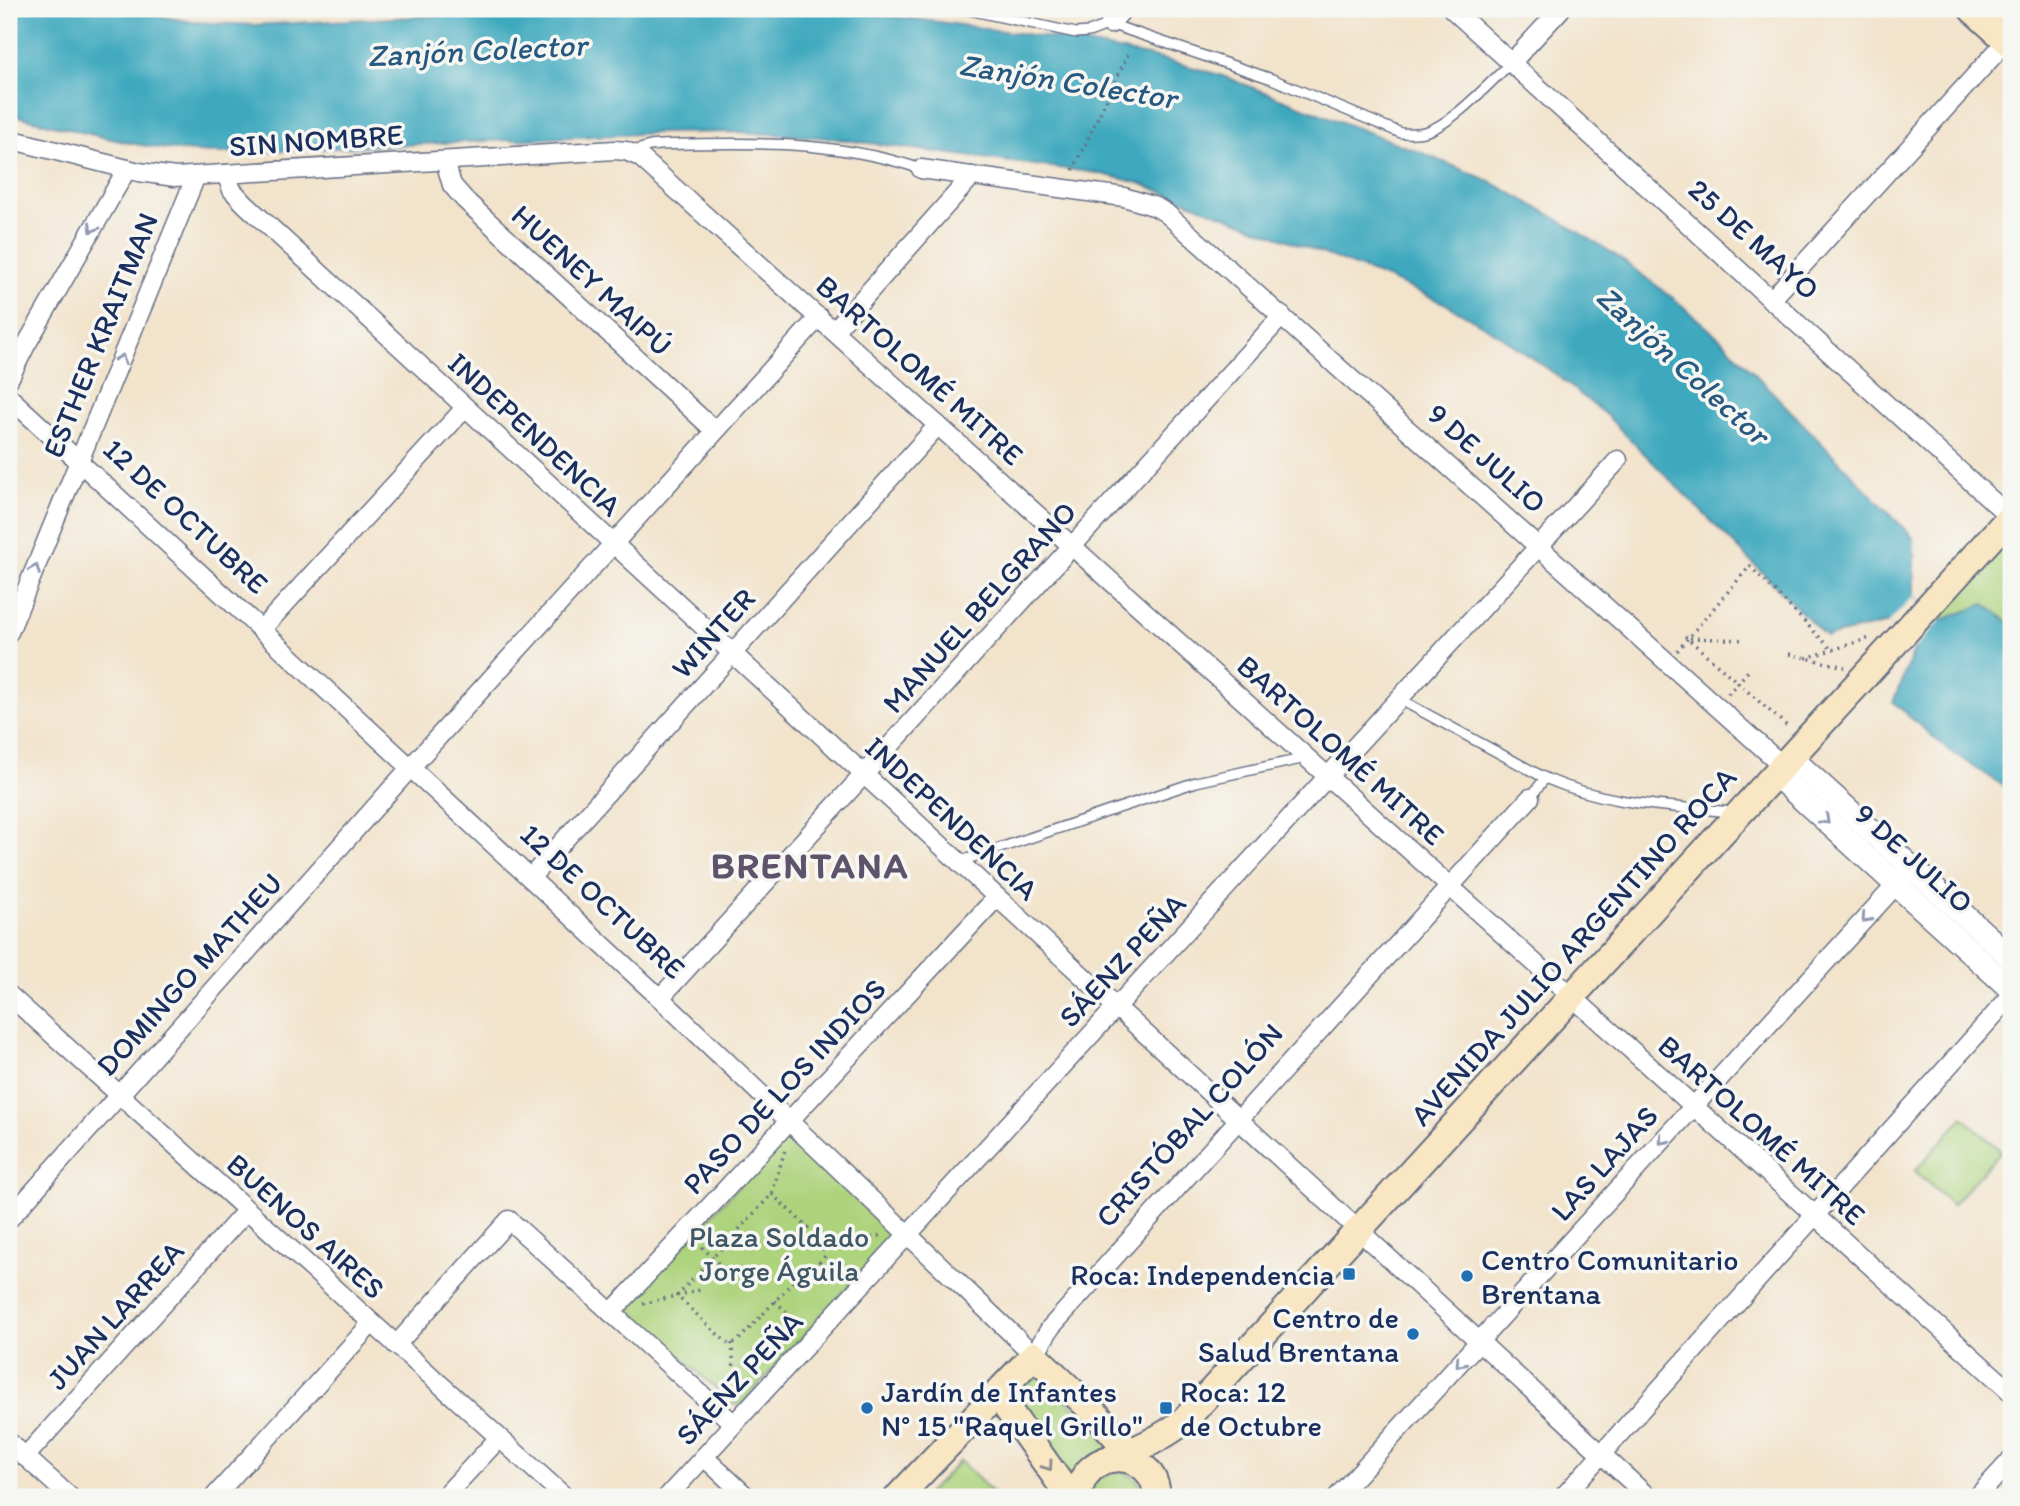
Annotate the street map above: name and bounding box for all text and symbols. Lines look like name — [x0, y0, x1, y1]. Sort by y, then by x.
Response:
water label: Zanjón Colector — [366, 25, 591, 75]
water label: Zanjón Colector — [957, 45, 1183, 117]
street label: SIN NOMBRE — [228, 115, 404, 165]
street label: 25 DE MAYO — [1681, 171, 1827, 307]
street label: HUENEY MAIPÚ — [504, 196, 680, 364]
street label: ESTHER KRAITMAN — [34, 207, 166, 463]
one-way arrow — [88, 220, 101, 233]
street label: BARTOLOMÉ MITRE — [809, 267, 1031, 473]
water label: Zanjón Colector — [1589, 277, 1780, 455]
street label: INDEPENDENCIA — [441, 344, 629, 524]
one-way arrow — [113, 353, 127, 366]
street label: 9 DE JULIO — [1420, 395, 1554, 521]
street label: 12 DE OCTUBRE — [96, 430, 276, 602]
street label: MANUEL BELGRANO — [874, 493, 1084, 721]
one-way arrow — [26, 564, 40, 576]
street label: WINTER — [663, 580, 763, 686]
street label: BARTOLOMÉ MITRE — [1230, 647, 1452, 853]
street label: INDEPENDENCIA — [858, 728, 1046, 908]
street label: AVENIDA JULIO ARGENTINO ROCA — [1402, 759, 1744, 1133]
street label: 9 DE JULIO — [1847, 795, 1981, 921]
one-way arrow — [1817, 812, 1830, 824]
street label: 12 DE OCTUBRE — [513, 815, 693, 987]
district label: BRENTANA — [711, 843, 909, 887]
street label: DOMINGO MATHEU — [88, 865, 290, 1083]
street label: SÁENZ PEÑA — [1050, 885, 1194, 1035]
one-way arrow — [1861, 910, 1874, 923]
street label: PASO DE LOS INDIOS — [674, 970, 894, 1202]
street label: CRISTÓBAL COLÓN — [1087, 1015, 1291, 1235]
street label: BARTOLOMÉ MITRE — [1651, 1027, 1873, 1233]
street label: LAS LAJAS — [1542, 1097, 1666, 1229]
one-way arrow — [1659, 1132, 1671, 1145]
street label: BUENOS AIRES — [219, 1145, 393, 1307]
park label: Plaza Soldado Jorge Águila — [689, 1218, 869, 1289]
street label: JUAN LARREA — [38, 1233, 192, 1397]
place label: Centro Comunitario Brentana — [1481, 1241, 1738, 1312]
place label: Roca: Independencia — [1070, 1256, 1335, 1293]
marker: Roca: Independencia — [1341, 1266, 1357, 1282]
marker: Centro Comunitario Brentana — [1459, 1268, 1475, 1284]
place label: Centro de Salud Brentana — [1198, 1299, 1399, 1370]
street label: SÁENZ PEÑA — [667, 1303, 811, 1453]
marker: Centro de Salud Brentana — [1405, 1326, 1421, 1342]
one-way arrow — [1456, 1355, 1468, 1368]
place label: Jardín de Infantes N° 15 "Raquel Grillo" — [881, 1373, 1143, 1444]
place label: Roca: 12 de Octubre — [1180, 1373, 1322, 1444]
marker: Jardín de Infantes N° 15 "Raquel Grillo" — [859, 1400, 875, 1416]
marker: Roca: 12 de Octubre — [1158, 1400, 1174, 1416]
one-way arrow — [1040, 1458, 1052, 1471]

